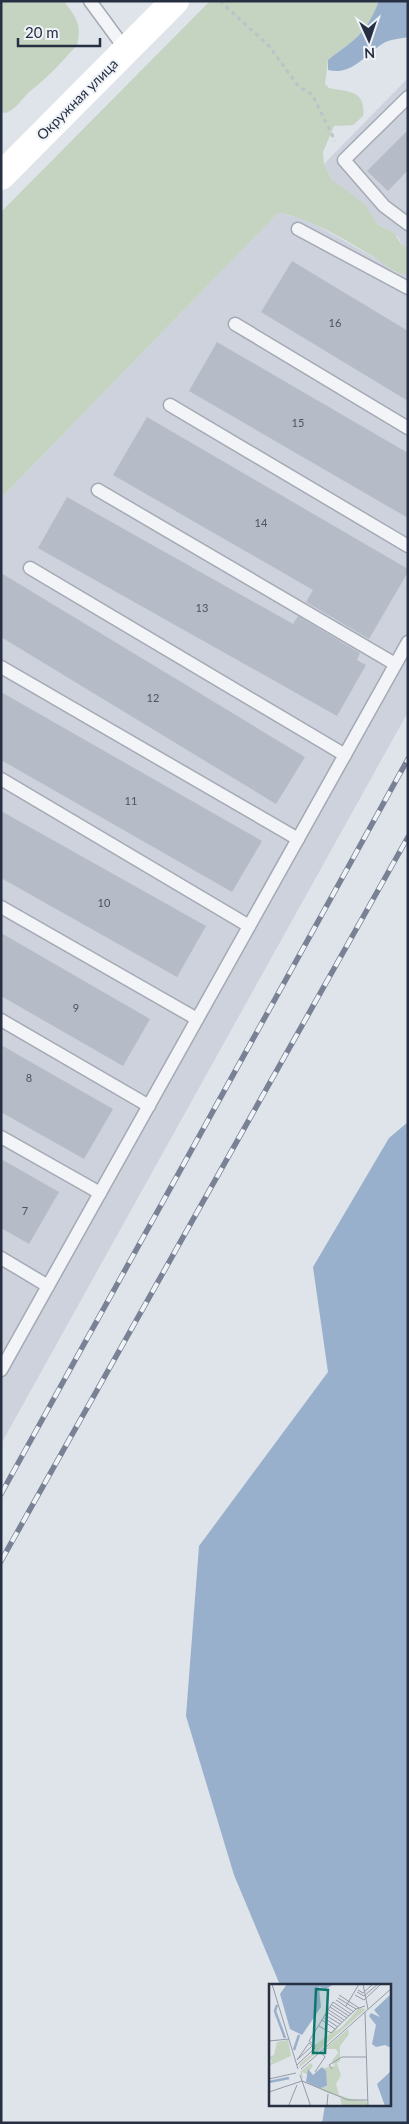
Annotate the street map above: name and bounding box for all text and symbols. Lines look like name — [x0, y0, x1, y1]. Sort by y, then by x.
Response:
scale bar — [18, 15, 100, 47]
north arrow — [344, 15, 394, 65]
text: 20 m — [25, 23, 59, 41]
text: N — [364, 45, 376, 62]
street label: Окружная улица — [33, 55, 121, 143]
house number: 16 — [329, 316, 341, 329]
house number: 15 — [292, 416, 304, 429]
house number: 14 — [255, 516, 268, 529]
house number: 13 — [196, 601, 208, 614]
house number: 12 — [147, 691, 159, 704]
house number: 11 — [125, 794, 137, 807]
house number: 10 — [98, 896, 111, 909]
house number: 9 — [73, 1001, 79, 1014]
house number: 8 — [26, 1071, 32, 1084]
house number: 7 — [22, 1204, 28, 1217]
inset map — [269, 1984, 392, 2106]

